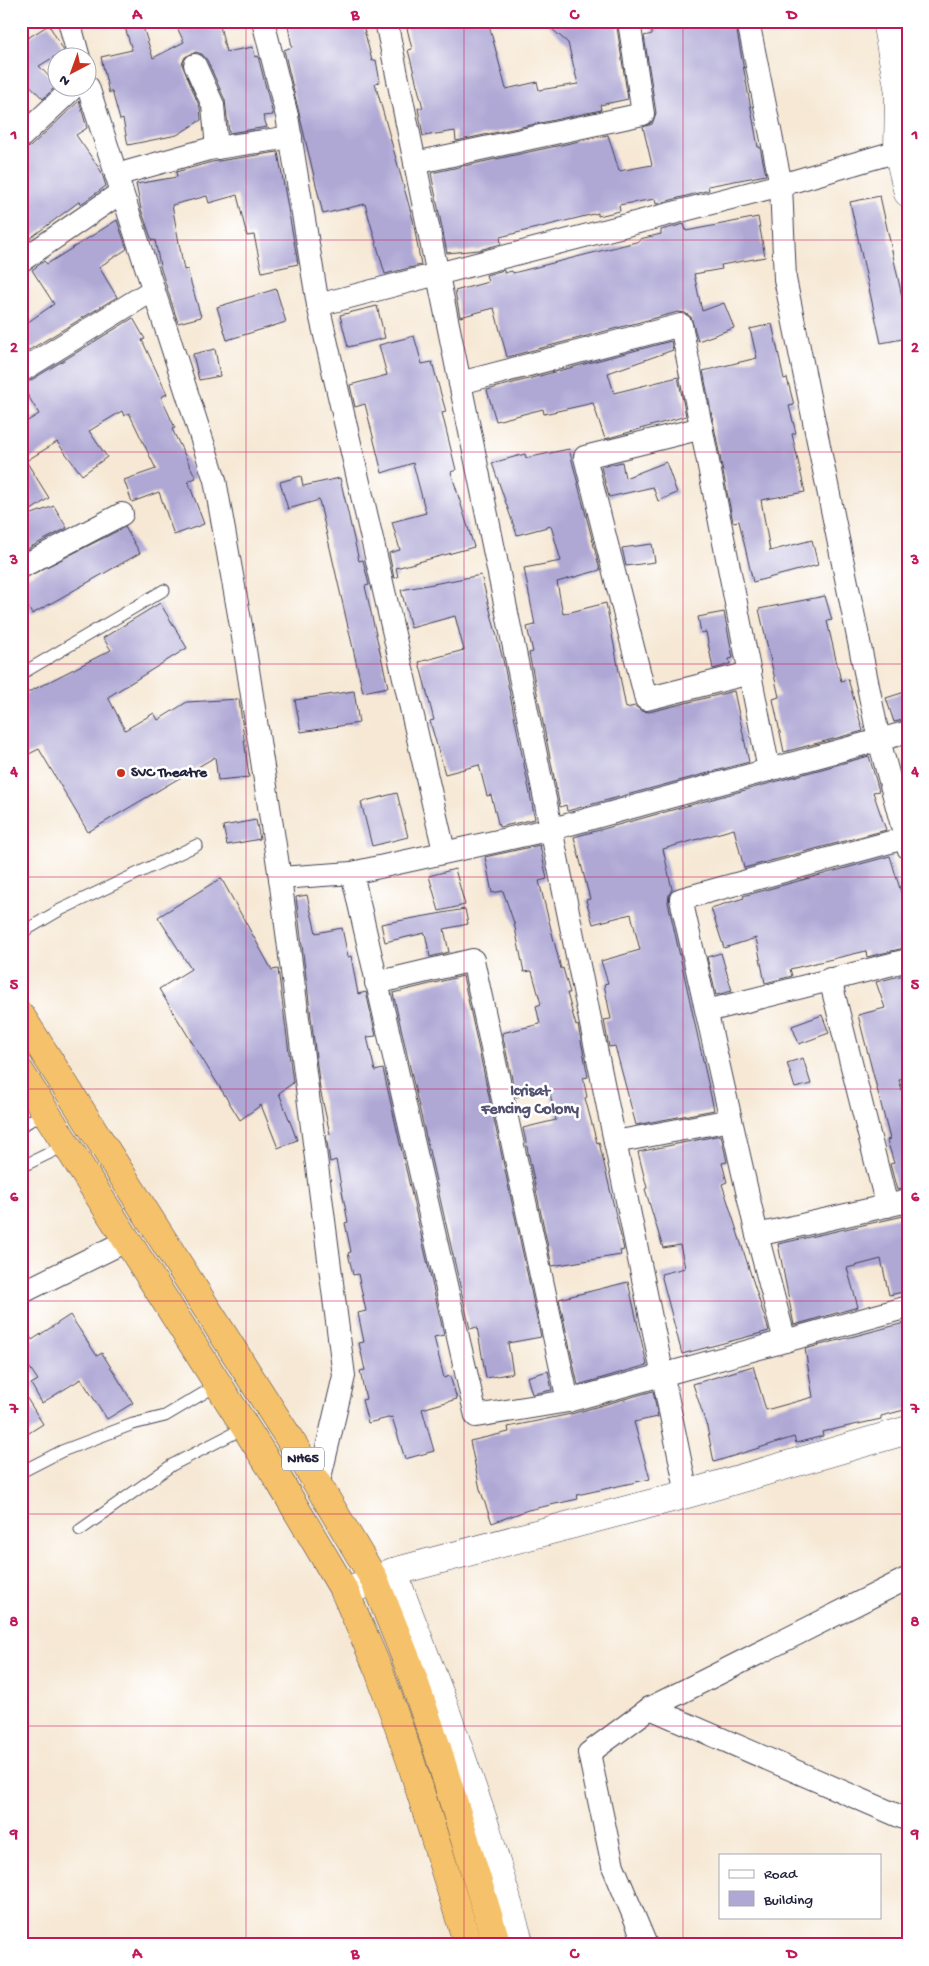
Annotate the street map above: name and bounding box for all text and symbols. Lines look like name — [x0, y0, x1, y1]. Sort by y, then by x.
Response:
text: A — [131, 7, 143, 26]
text: B — [350, 7, 360, 26]
text: C — [569, 7, 580, 26]
text: D — [785, 7, 798, 26]
north arrow — [48, 48, 98, 98]
text: N — [56, 71, 74, 89]
text: 1 — [10, 127, 17, 146]
text: 1 — [911, 127, 918, 146]
text: 2 — [10, 340, 18, 359]
text: 2 — [911, 340, 919, 359]
text: 3 — [9, 552, 18, 571]
text: 3 — [910, 552, 919, 571]
text: 4 — [9, 764, 18, 783]
place label: SVC Theatre — [131, 764, 208, 782]
text: 4 — [910, 764, 919, 783]
marker: SVC Theatre — [115, 767, 127, 779]
text: 5 — [10, 977, 19, 996]
text: 5 — [911, 977, 920, 996]
district label: Icrisat Fencing Colony — [480, 1083, 579, 1120]
text: 6 — [10, 1189, 19, 1208]
text: 6 — [911, 1189, 920, 1208]
text: 7 — [9, 1401, 19, 1420]
text: 7 — [910, 1401, 920, 1420]
road number: NH65 — [282, 1448, 324, 1470]
text: 8 — [10, 1614, 19, 1633]
text: 8 — [911, 1614, 920, 1633]
text: 9 — [9, 1826, 18, 1845]
text: 9 — [910, 1826, 919, 1845]
legend — [719, 1854, 882, 1918]
text: Road — [764, 1866, 798, 1884]
text: Building — [763, 1892, 813, 1910]
text: A — [131, 1946, 143, 1965]
text: B — [350, 1946, 360, 1965]
text: C — [569, 1946, 580, 1965]
text: D — [785, 1946, 798, 1965]

